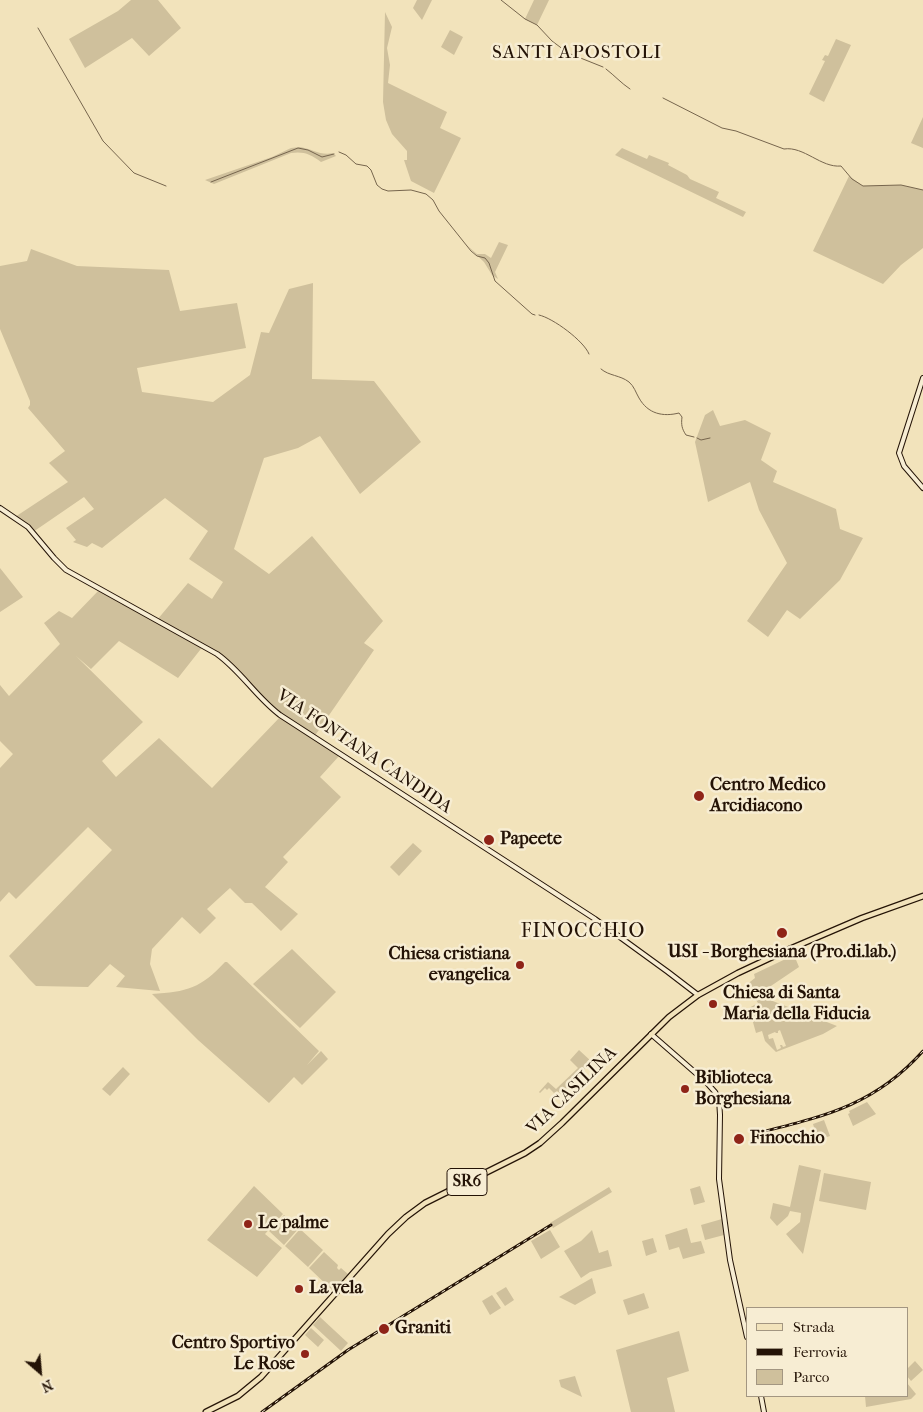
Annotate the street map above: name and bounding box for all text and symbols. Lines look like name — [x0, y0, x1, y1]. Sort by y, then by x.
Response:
district label: SANTI APOSTOLI — [490, 42, 664, 64]
street label: VIA FONTANA CANDIDA — [272, 685, 456, 819]
place label: Centro Medico Arcidiacono — [710, 775, 826, 818]
marker: Centro Medico Arcidiacono — [692, 789, 706, 803]
place label: Papeete — [500, 829, 562, 851]
marker: Papeete — [482, 833, 496, 847]
district label: FINOCCHIO — [520, 920, 646, 944]
marker: USI - Borghesiana (Pro.di.lab.) — [775, 926, 789, 940]
place label: USI - Borghesiana (Pro.di.lab.) — [668, 942, 896, 964]
place label: Chiesa cristiana evangelica — [388, 944, 510, 986]
marker: Chiesa cristiana evangelica — [514, 959, 526, 971]
place label: Chiesa di Santa Maria della Fiducia — [723, 983, 870, 1026]
marker: Chiesa di Santa Maria della Fiducia — [707, 998, 719, 1010]
street label: VIA CASILINA — [522, 1042, 622, 1140]
place label: Biblioteca Borghesiana — [695, 1068, 791, 1110]
marker: Biblioteca Borghesiana — [679, 1083, 691, 1095]
place label: Finocchio — [750, 1128, 825, 1150]
marker: Finocchio — [732, 1132, 746, 1146]
road number: SR6 — [447, 1168, 487, 1196]
place label: Le palme — [258, 1213, 329, 1235]
marker: Le palme — [242, 1218, 254, 1230]
place label: La vela — [309, 1278, 363, 1300]
marker: La vela — [293, 1283, 305, 1295]
legend — [746, 1307, 908, 1397]
place label: Graniti — [395, 1318, 451, 1340]
text: Strada — [793, 1318, 835, 1336]
marker: Graniti — [377, 1322, 391, 1336]
place label: Centro Sportivo Le Rose — [172, 1333, 295, 1376]
text: Ferrovia — [793, 1343, 847, 1361]
north arrow — [15, 1347, 65, 1397]
marker: Centro Sportivo Le Rose — [299, 1348, 311, 1360]
text: Parco — [793, 1368, 829, 1386]
text: N — [38, 1376, 56, 1396]

